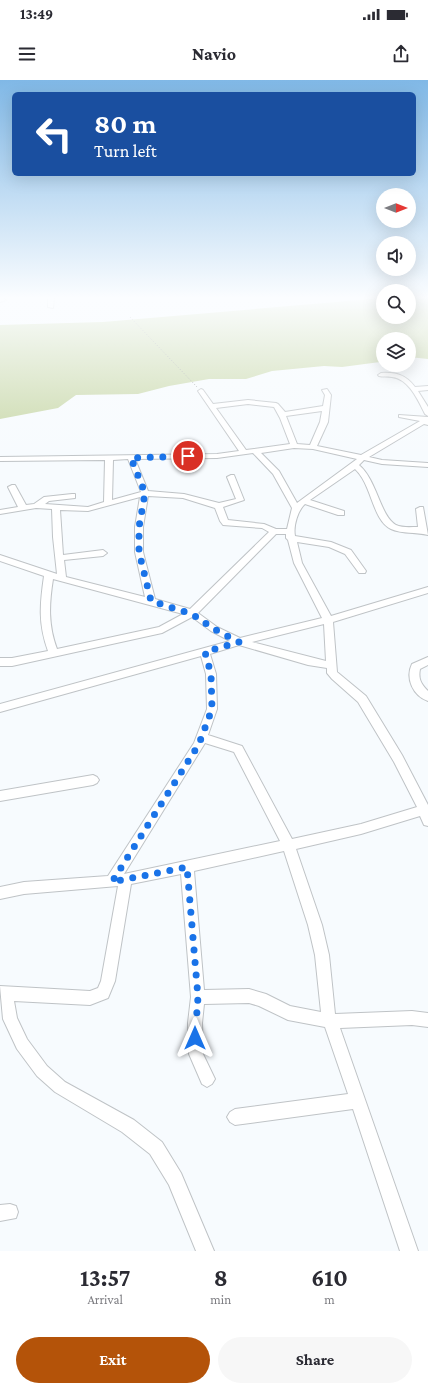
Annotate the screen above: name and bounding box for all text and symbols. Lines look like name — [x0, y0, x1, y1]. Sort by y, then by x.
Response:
text: 13:49 — [20, 6, 53, 22]
icon: menu — [16, 43, 38, 65]
icon: share — [390, 43, 412, 65]
text: Navio — [192, 44, 236, 64]
icon: left — [28, 108, 80, 160]
text: 80 m — [94, 108, 156, 139]
text: Turn left — [94, 141, 157, 161]
north arrow — [376, 188, 416, 228]
map controls — [376, 188, 416, 372]
button: sound — [376, 236, 416, 276]
button: search — [376, 284, 416, 324]
button: layers — [376, 332, 416, 372]
pin — [171, 439, 205, 473]
icon: arrive — [177, 445, 199, 467]
position arrow — [174, 1017, 216, 1059]
text: 13:57 — [80, 1264, 130, 1291]
text: 8 — [214, 1264, 228, 1291]
text: 610 — [311, 1264, 348, 1291]
text: Arrival — [87, 1292, 123, 1307]
text: min — [210, 1292, 231, 1307]
text: m — [324, 1292, 335, 1307]
button: Exit — [16, 1337, 210, 1383]
button: Share — [218, 1337, 412, 1383]

